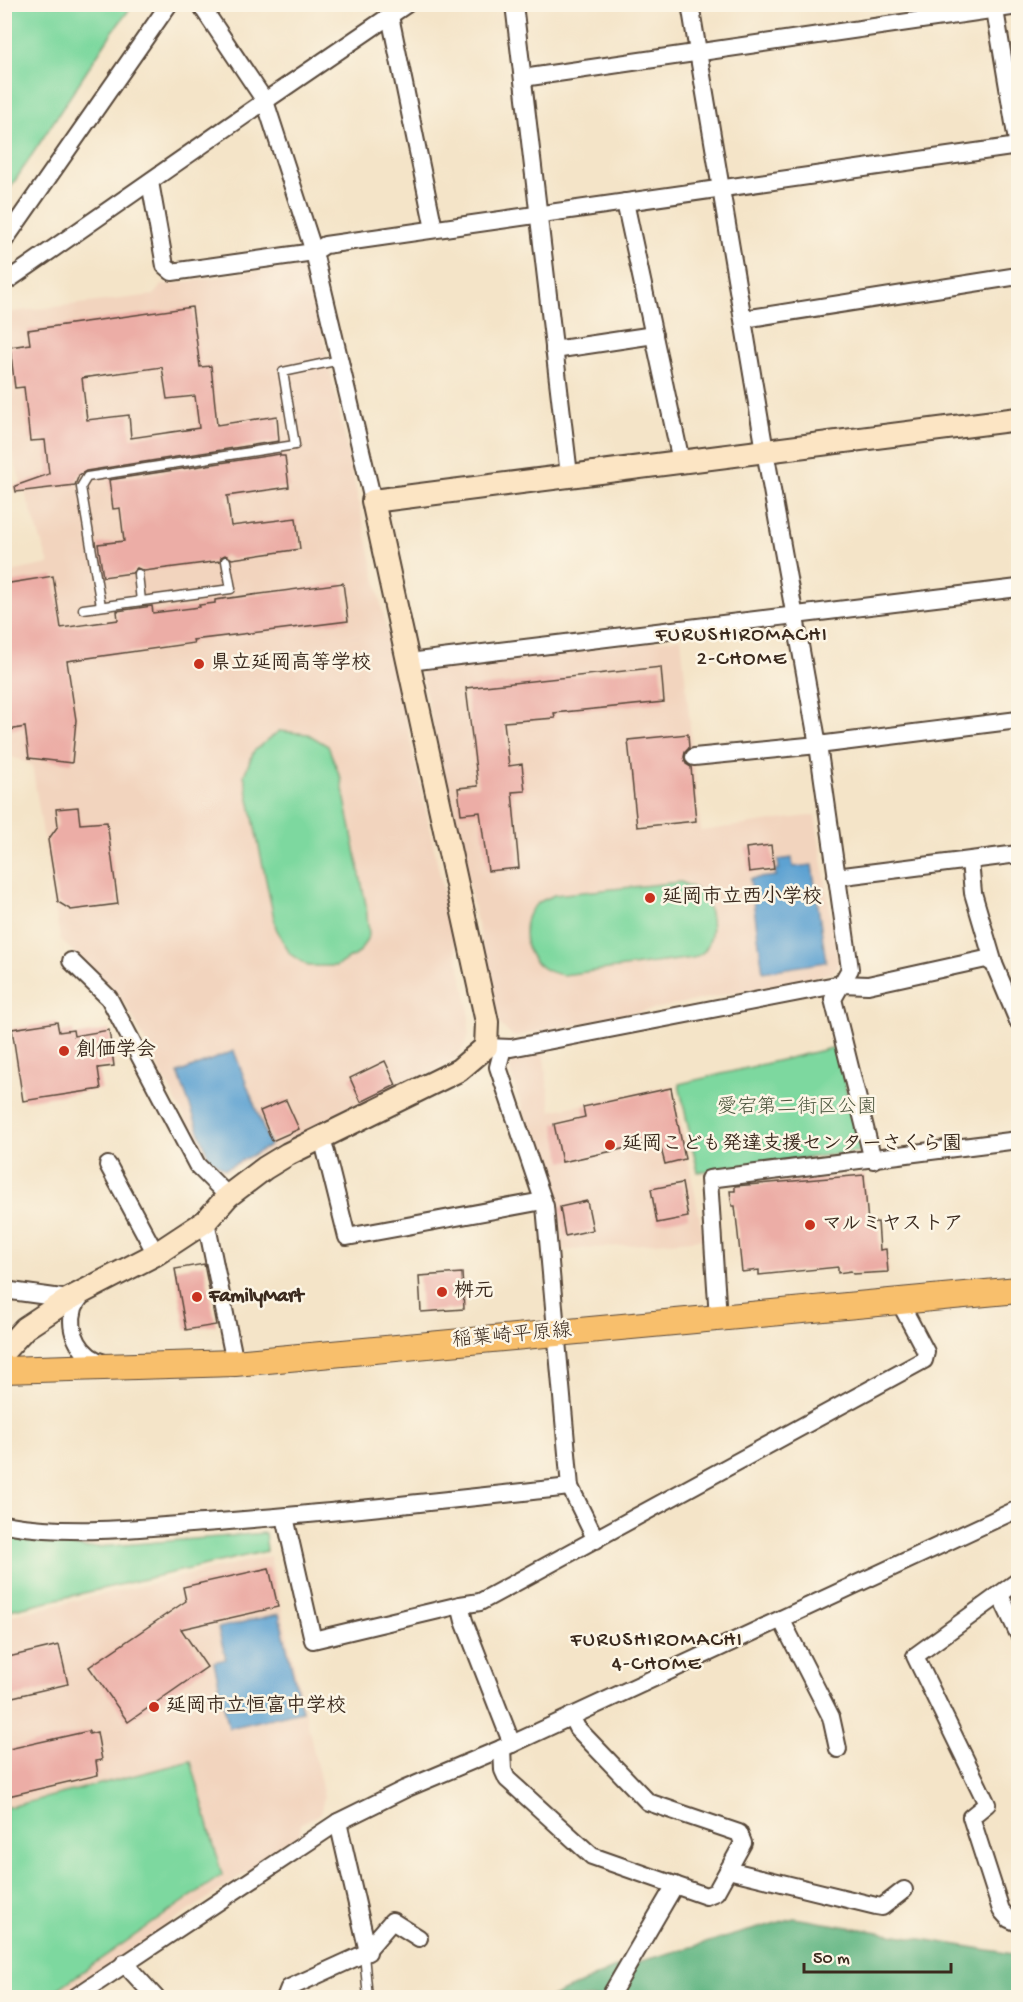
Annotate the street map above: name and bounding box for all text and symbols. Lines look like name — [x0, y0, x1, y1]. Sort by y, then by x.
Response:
district label: FURUSHIROMACHI 2-CHOME — [655, 624, 828, 673]
place label: 県立延岡高等学校 — [211, 651, 371, 676]
marker: 県立延岡高等学校 — [192, 657, 206, 671]
place label: 延岡市立西小学校 — [662, 885, 822, 910]
marker: 延岡市立西小学校 — [643, 891, 657, 905]
place label: 創価学会 — [76, 1038, 156, 1063]
marker: 創価学会 — [57, 1044, 71, 1058]
park label: 愛宕第二街区公園 — [717, 1095, 877, 1120]
place label: 延岡こども発達支援センターさくら園 — [622, 1132, 962, 1157]
marker: 延岡こども発達支援センターさくら園 — [603, 1138, 617, 1152]
place label: マルミヤストア — [822, 1214, 964, 1237]
marker: マルミヤストア — [803, 1218, 817, 1232]
place label: 桝元 — [454, 1280, 494, 1304]
marker: 桝元 — [435, 1285, 449, 1299]
place label: FamilyMart — [208, 1286, 305, 1309]
marker: FamilyMart — [190, 1290, 204, 1304]
street label: 稲葉崎平原線 — [451, 1318, 573, 1354]
district label: FURUSHIROMACHI 4-CHOME — [570, 1629, 743, 1678]
place label: 延岡市立恒富中学校 — [166, 1694, 346, 1719]
marker: 延岡市立恒富中学校 — [147, 1700, 161, 1714]
scale bar — [804, 1936, 951, 1974]
text: 50 m — [813, 1949, 850, 1970]

